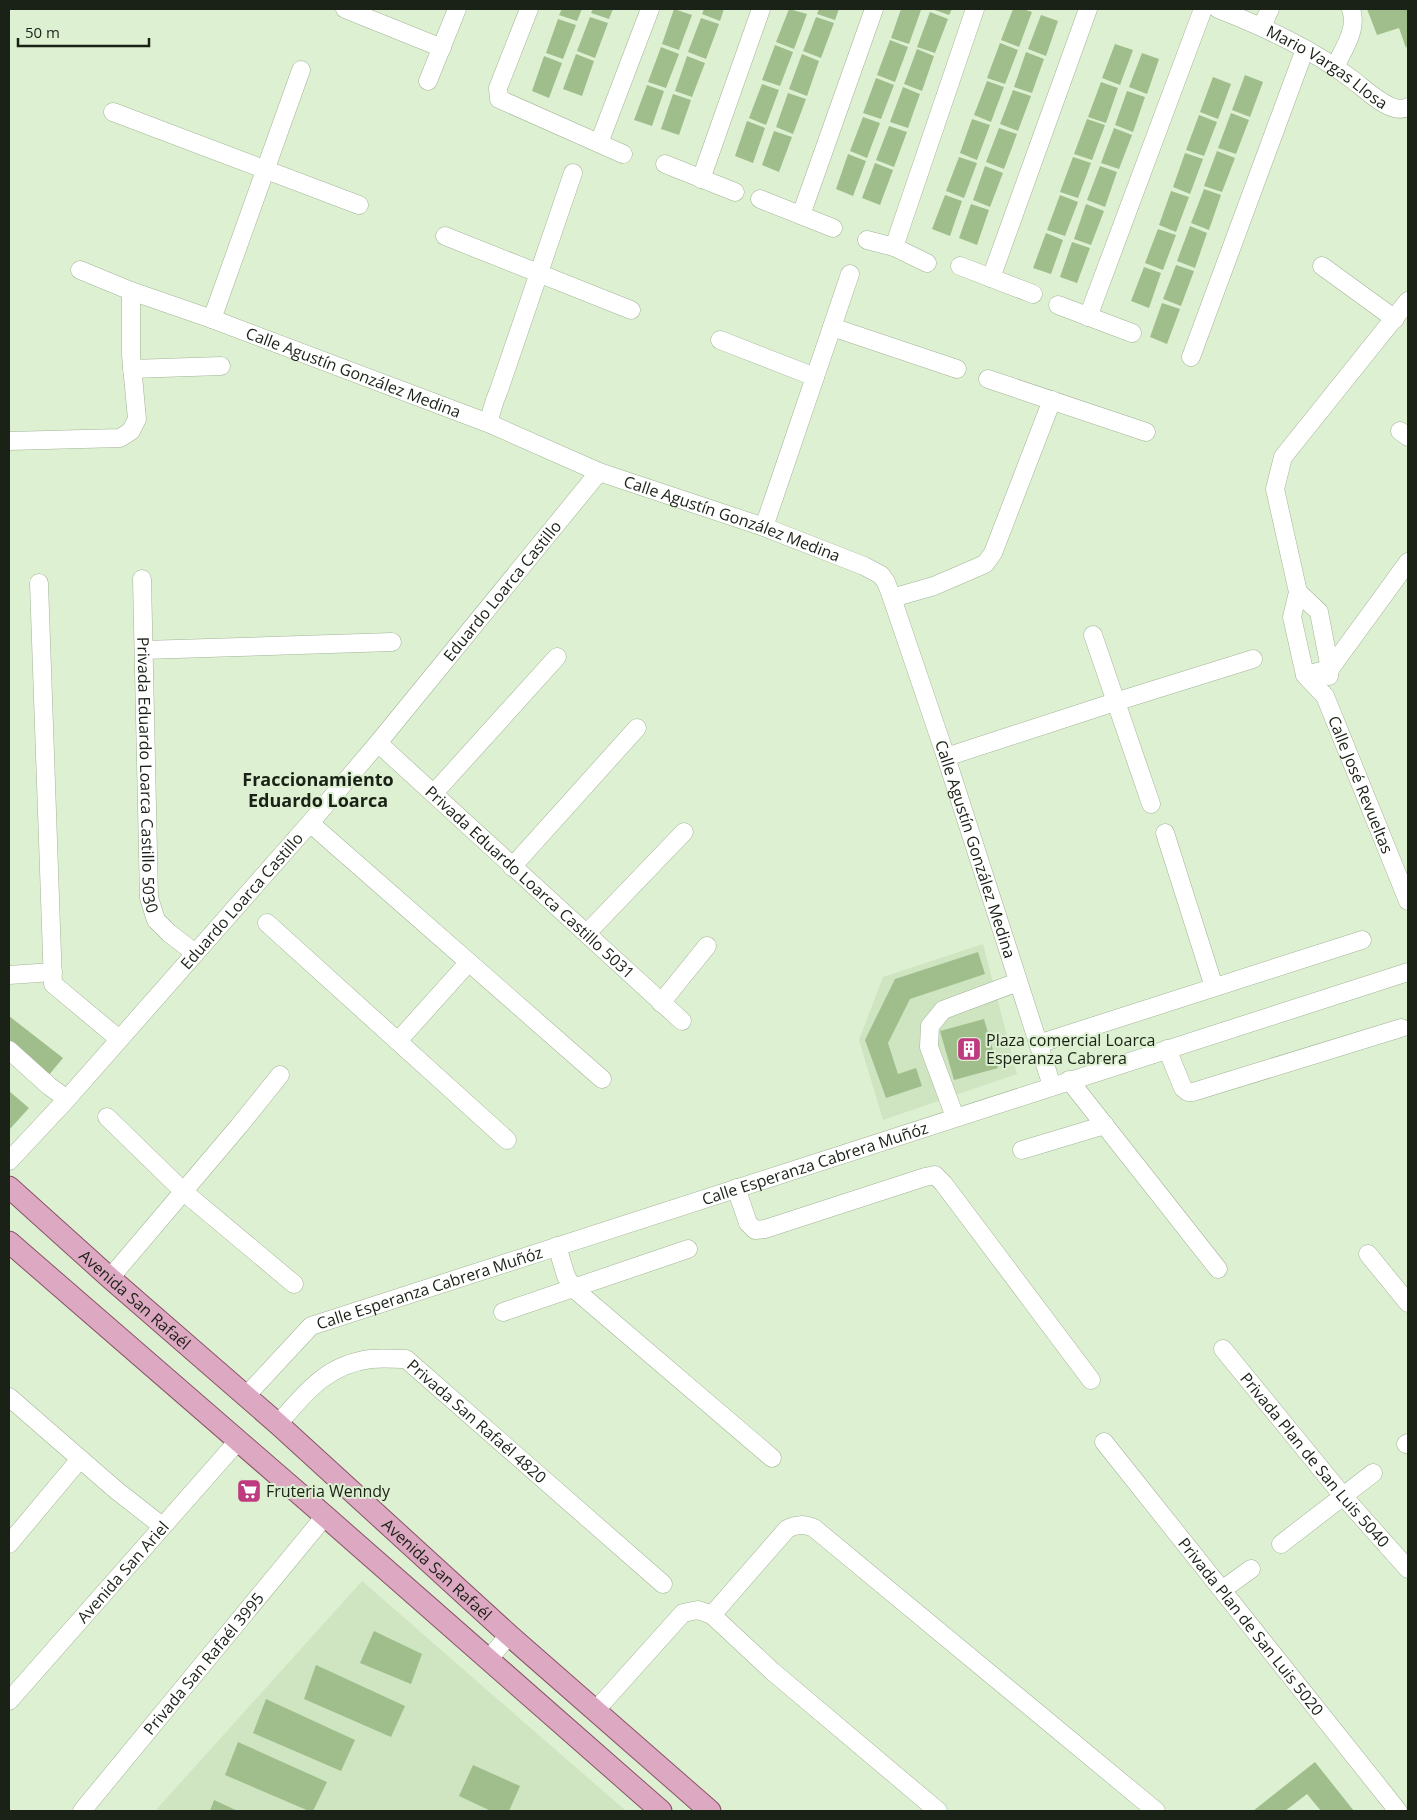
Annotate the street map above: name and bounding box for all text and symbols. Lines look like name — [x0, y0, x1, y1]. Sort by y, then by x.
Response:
scale bar — [18, 15, 149, 47]
street label: Mario Vargas Llosa — [1263, 20, 1392, 114]
text: 50 m — [25, 22, 60, 42]
street label: Calle Agustín González Medina — [243, 322, 464, 423]
street label: Calle Agustín González Medina — [621, 470, 844, 567]
street label: Eduardo Loarca Castillo — [438, 516, 566, 666]
street label: Privada Eduardo Loarca Castillo 5030 — [132, 637, 164, 916]
street label: Calle José Revueltas — [1323, 712, 1399, 857]
street label: Calle Agustín González Medina — [930, 737, 1021, 961]
district label: Fraccionamiento Eduardo Loarca — [242, 767, 394, 812]
street label: Privada Eduardo Loarca Castillo 5031 — [421, 781, 639, 983]
street label: Eduardo Loarca Castillo — [175, 828, 308, 974]
place label: Plaza comercial Loarca Esperanza Cabrera — [986, 1029, 1155, 1069]
building icon: Plaza comercial Loarca Esperanza Cabrera — [956, 1036, 982, 1062]
street label: Calle Esperanza Cabrera Muñóz — [699, 1117, 931, 1210]
street label: Calle Esperanza Cabrera Muñóz — [314, 1241, 545, 1335]
street label: Avenida San Rafaél — [75, 1245, 196, 1354]
street label: Privada San Rafaél 4820 — [403, 1354, 551, 1488]
street label: Privada Plan de San Luis 5040 — [1235, 1368, 1394, 1552]
supermarket icon: Fruteria Wenndy — [236, 1478, 262, 1504]
place label: Fruteria Wenndy — [266, 1480, 391, 1502]
street label: Avenida San Rafaél — [377, 1513, 497, 1625]
street label: Avenida San Ariel — [72, 1516, 174, 1628]
street label: Privada Plan de San Luis 5020 — [1173, 1533, 1329, 1720]
street label: Privada San Rafaél 3995 — [138, 1588, 269, 1739]

